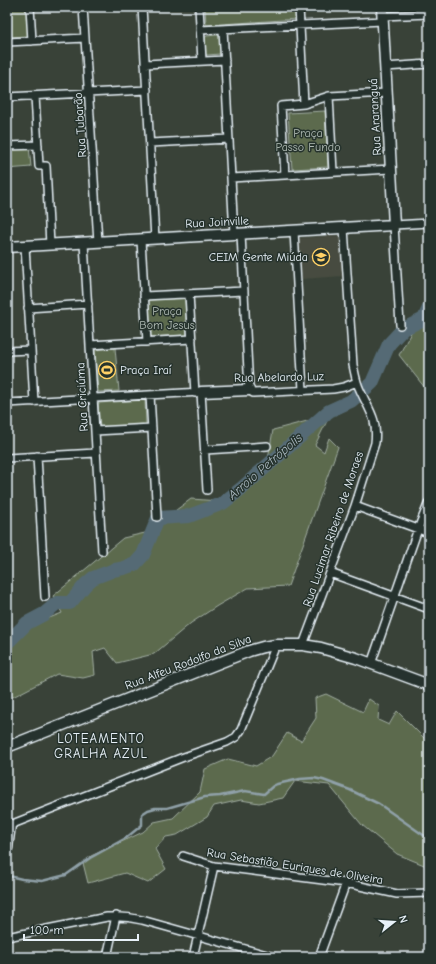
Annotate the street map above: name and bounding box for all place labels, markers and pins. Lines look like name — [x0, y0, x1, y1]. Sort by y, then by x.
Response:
school or university icon: CEIM Gente Miúda — [311, 247, 331, 267]
place label: CEIM Gente Miúda — [209, 250, 308, 264]
sports icon: Praça Iraí — [97, 360, 117, 380]
place label: Praça Iraí — [120, 363, 172, 377]

